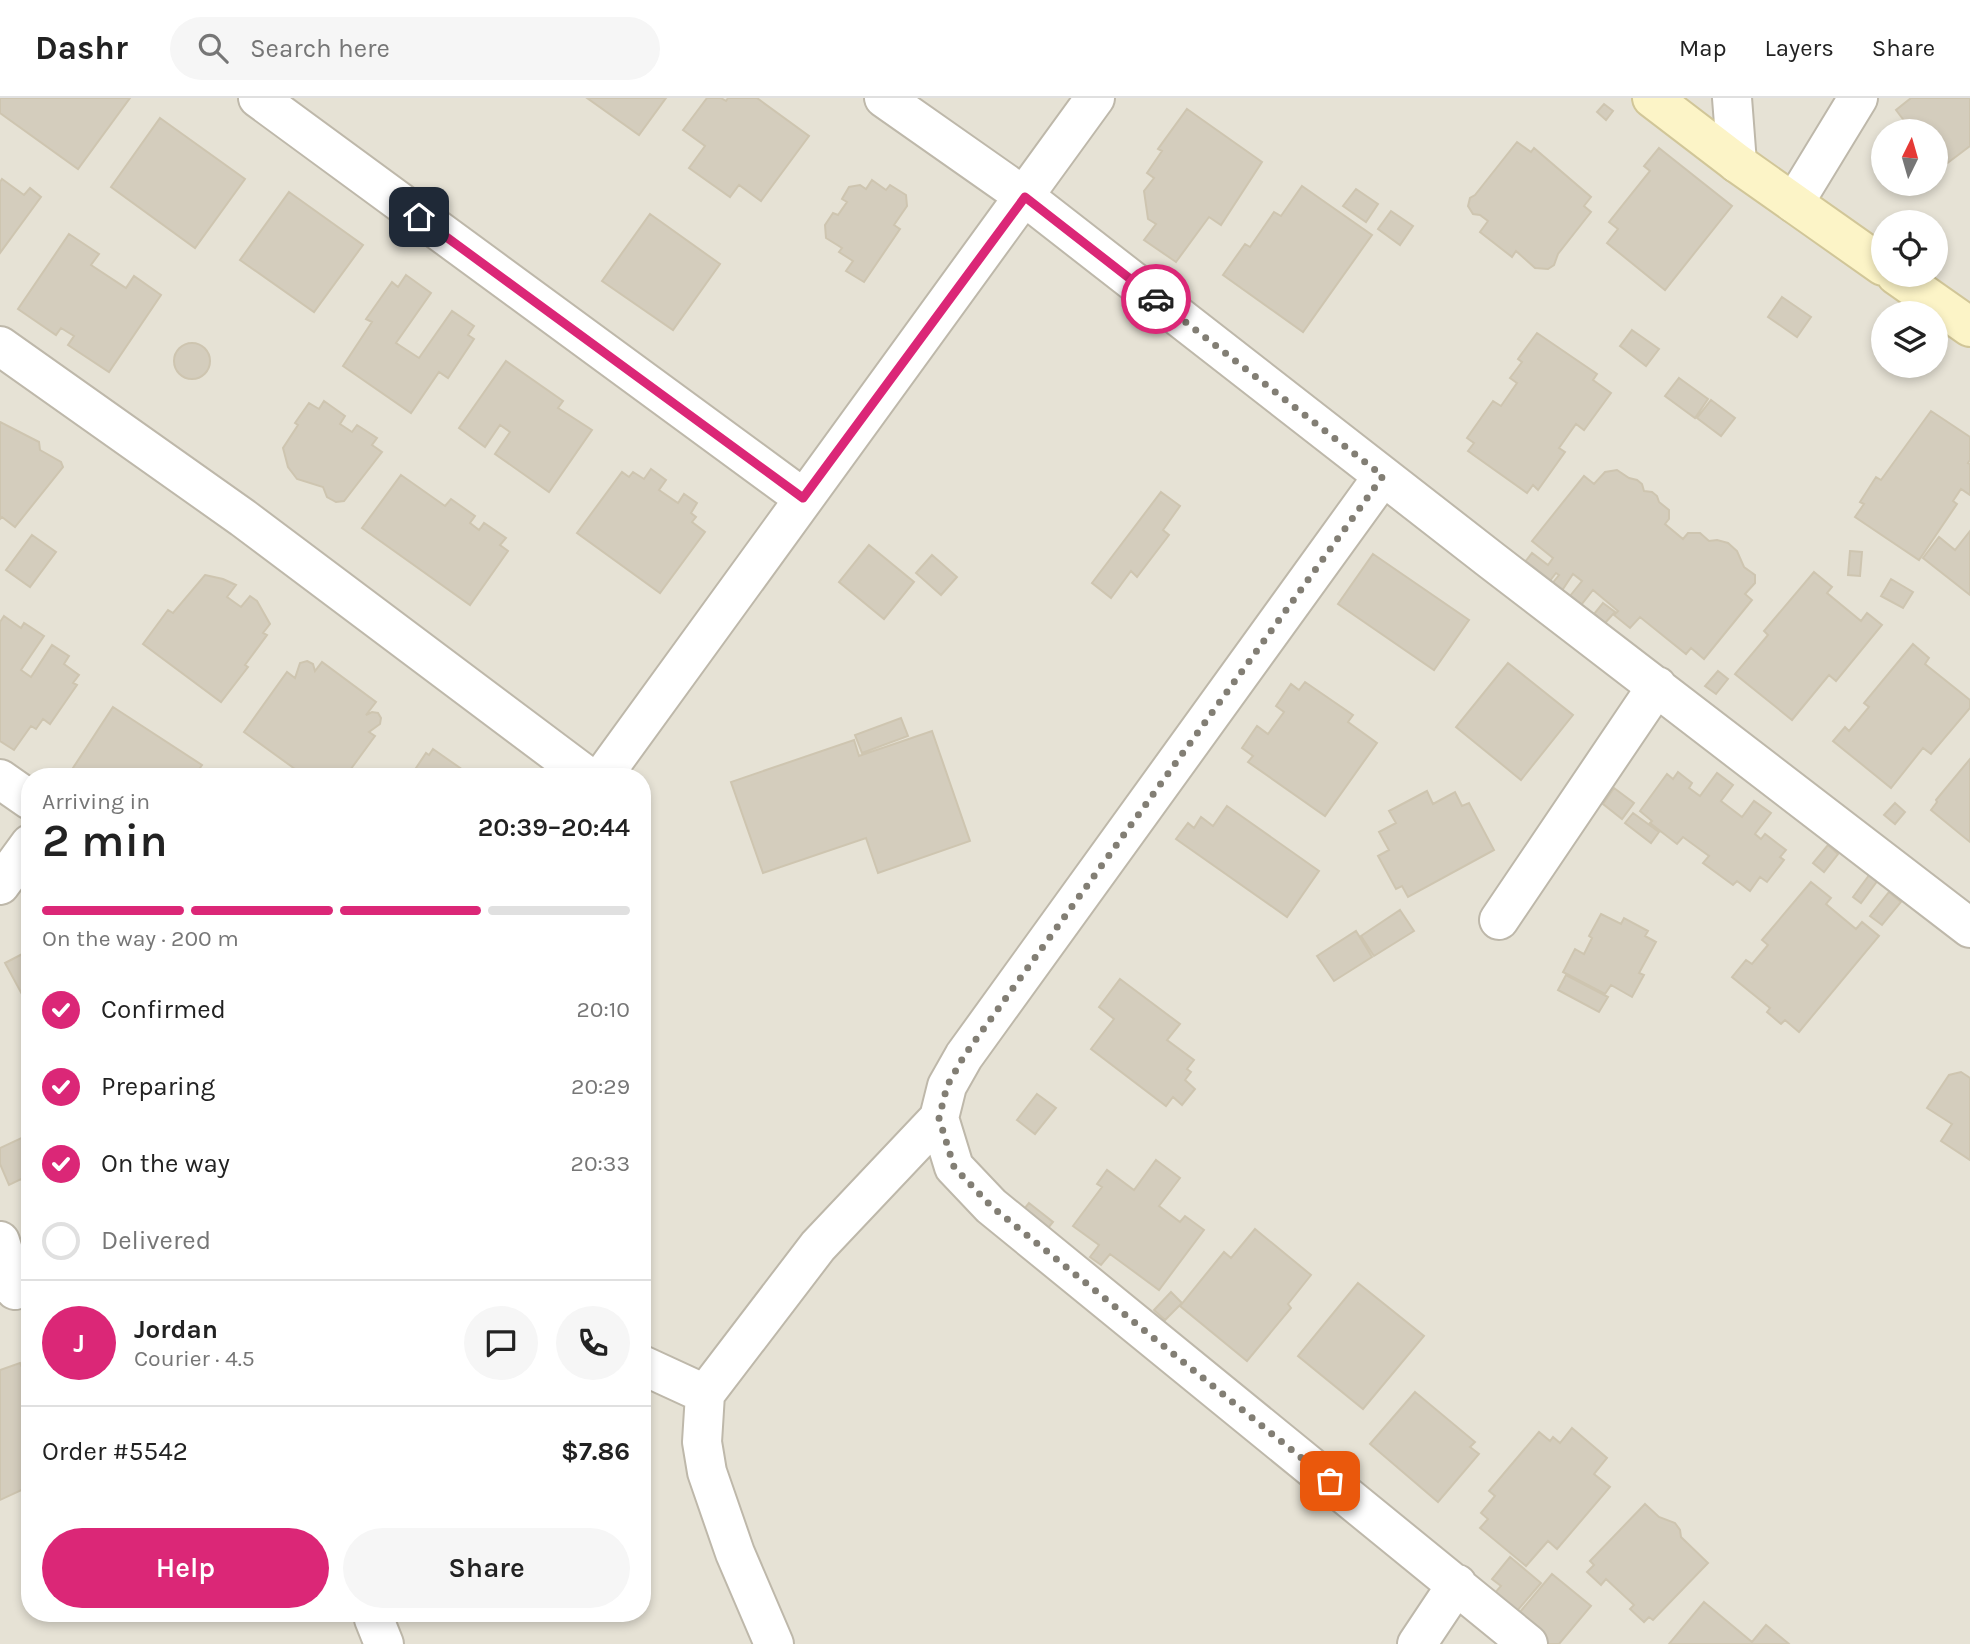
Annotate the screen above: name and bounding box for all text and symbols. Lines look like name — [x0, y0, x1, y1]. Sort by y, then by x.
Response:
search box — [170, 17, 660, 80]
text: Dashr — [35, 29, 128, 67]
icon: search — [194, 29, 232, 67]
text: Search here — [250, 33, 390, 64]
text: Map — [1679, 34, 1727, 62]
text: Layers — [1765, 34, 1834, 62]
text: Share — [1872, 34, 1935, 62]
north arrow — [1871, 119, 1948, 196]
map controls — [1871, 119, 1948, 378]
pin — [389, 187, 449, 247]
icon: home — [400, 198, 438, 236]
button: locate — [1871, 210, 1948, 287]
courier — [1121, 264, 1191, 334]
icon: car — [1137, 280, 1175, 318]
button: layers — [1871, 301, 1948, 378]
text: Arriving in — [42, 788, 150, 815]
text: 20:39–20:44 — [478, 812, 630, 843]
text: 2 min — [42, 814, 168, 868]
text: On the way · 200 m — [42, 925, 239, 952]
icon: check — [42, 991, 80, 1029]
text: Confirmed — [101, 994, 226, 1025]
text: 20:10 — [576, 996, 630, 1023]
icon: check — [42, 1068, 80, 1106]
text: Preparing — [101, 1071, 215, 1102]
text: 20:29 — [571, 1073, 630, 1100]
icon: check — [42, 1145, 80, 1183]
text: On the way — [101, 1148, 230, 1179]
text: 20:33 — [571, 1150, 630, 1177]
text: Delivered — [101, 1225, 211, 1256]
button: chat — [464, 1306, 538, 1380]
button: phone — [556, 1306, 630, 1380]
text: Jordan — [134, 1314, 218, 1345]
text: J — [73, 1328, 85, 1359]
text: Courier · 4.5 — [134, 1345, 255, 1372]
text: Order #5542 — [42, 1436, 188, 1467]
text: $7.86 — [561, 1436, 630, 1467]
pin — [1300, 1451, 1360, 1511]
icon: bag — [1311, 1462, 1349, 1500]
button: Help — [42, 1528, 329, 1608]
button: Share — [343, 1528, 630, 1608]

